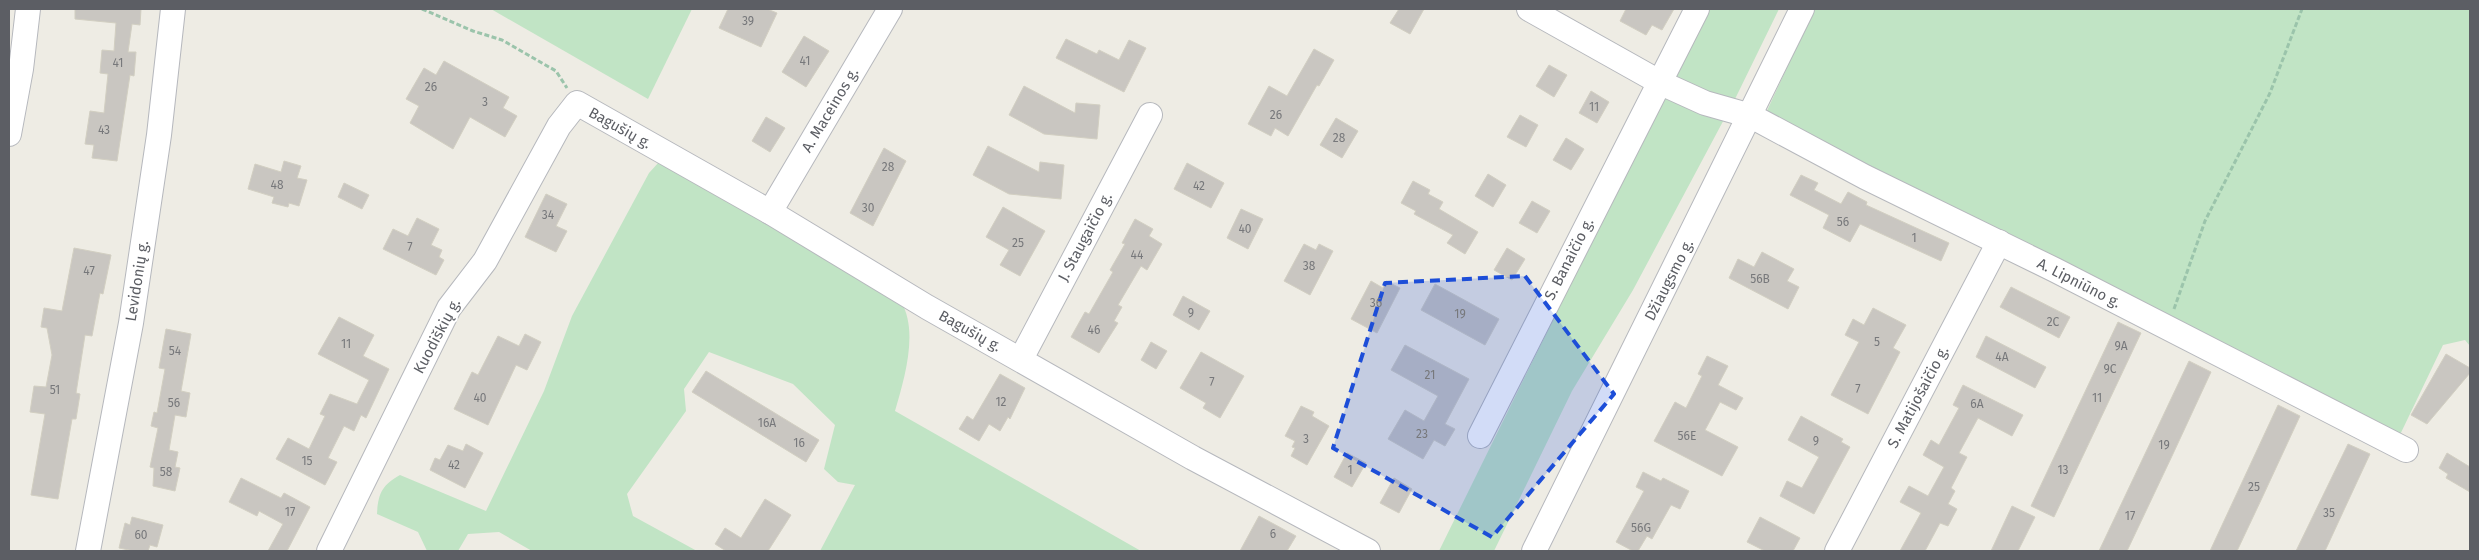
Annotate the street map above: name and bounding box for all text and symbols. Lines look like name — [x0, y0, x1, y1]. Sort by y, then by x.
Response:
house number: 39 — [742, 14, 754, 28]
house number: 41 — [800, 54, 810, 68]
house number: 41 — [113, 56, 123, 70]
street label: A. Maceinos g. — [798, 65, 862, 155]
house number: 26 — [425, 80, 437, 94]
house number: 3 — [482, 95, 488, 109]
house number: 11 — [1589, 100, 1599, 114]
street label: Bagušių g. — [586, 103, 654, 153]
house number: 26 — [1270, 108, 1282, 122]
house number: 43 — [98, 123, 110, 137]
house number: 28 — [1333, 131, 1346, 145]
house number: 28 — [882, 160, 895, 174]
house number: 48 — [271, 178, 284, 192]
house number: 42 — [1193, 179, 1205, 193]
street label: J. Staugaičio g. — [1054, 190, 1116, 284]
house number: 30 — [862, 201, 875, 215]
house number: 34 — [542, 208, 555, 222]
street label: S. Banaičio g. — [1541, 215, 1597, 303]
house number: 56 — [1837, 215, 1849, 229]
house number: 40 — [1238, 222, 1252, 236]
house number: 1 — [1911, 231, 1917, 245]
house number: 25 — [1012, 236, 1024, 250]
street label: Džiaugsmo g. — [1641, 236, 1697, 324]
street label: Levidonių g. — [122, 239, 152, 323]
house number: 7 — [407, 240, 413, 254]
house number: 44 — [1131, 248, 1144, 262]
street label: A. Lipniūno g. — [2034, 254, 2124, 312]
house number: 38 — [1303, 259, 1316, 273]
house number: 47 — [83, 264, 95, 278]
house number: 56B — [1750, 272, 1770, 286]
street label: Kuodiškių g. — [410, 295, 464, 377]
house number: 36 — [1370, 296, 1382, 310]
street label: Bagušių g. — [936, 306, 1004, 356]
house number: 9 — [1188, 306, 1194, 320]
house number: 19 — [1454, 307, 1466, 321]
house number: 2C — [2047, 315, 2060, 329]
house number: 46 — [1088, 323, 1100, 337]
house number: 5 — [1874, 335, 1880, 349]
house number: 11 — [341, 337, 351, 351]
house number: 9A — [2114, 339, 2128, 353]
street label: S. Matijošaičio g. — [1884, 343, 1952, 451]
house number: 54 — [169, 344, 182, 358]
house number: 4A — [1995, 350, 2009, 364]
house number: 9C — [2103, 362, 2117, 376]
house number: 21 — [1425, 368, 1435, 382]
house number: 7 — [1209, 375, 1215, 389]
house number: 7 — [1855, 382, 1861, 396]
house number: 51 — [50, 383, 60, 397]
house number: 40 — [473, 391, 487, 405]
house number: 11 — [2092, 391, 2102, 405]
house number: 12 — [995, 395, 1007, 409]
house number: 56 — [168, 396, 180, 410]
house number: 6A — [1970, 397, 1984, 411]
house number: 16A — [758, 416, 776, 430]
house number: 23 — [1416, 427, 1428, 441]
house number: 56E — [1678, 429, 1696, 443]
house number: 3 — [1303, 432, 1309, 446]
house number: 9 — [1813, 434, 1819, 448]
house number: 16 — [793, 436, 805, 450]
house number: 19 — [2158, 438, 2170, 452]
house number: 15 — [301, 454, 313, 468]
house number: 42 — [448, 458, 460, 472]
house number: 1 — [1347, 463, 1353, 477]
house number: 13 — [2057, 463, 2069, 477]
house number: 58 — [160, 465, 173, 479]
house number: 25 — [2248, 480, 2260, 494]
house number: 17 — [285, 505, 295, 519]
house number: 35 — [2323, 506, 2335, 520]
house number: 17 — [2125, 509, 2135, 523]
house number: 56G — [1631, 521, 1651, 535]
house number: 6 — [1270, 527, 1276, 541]
house number: 60 — [134, 528, 148, 542]

